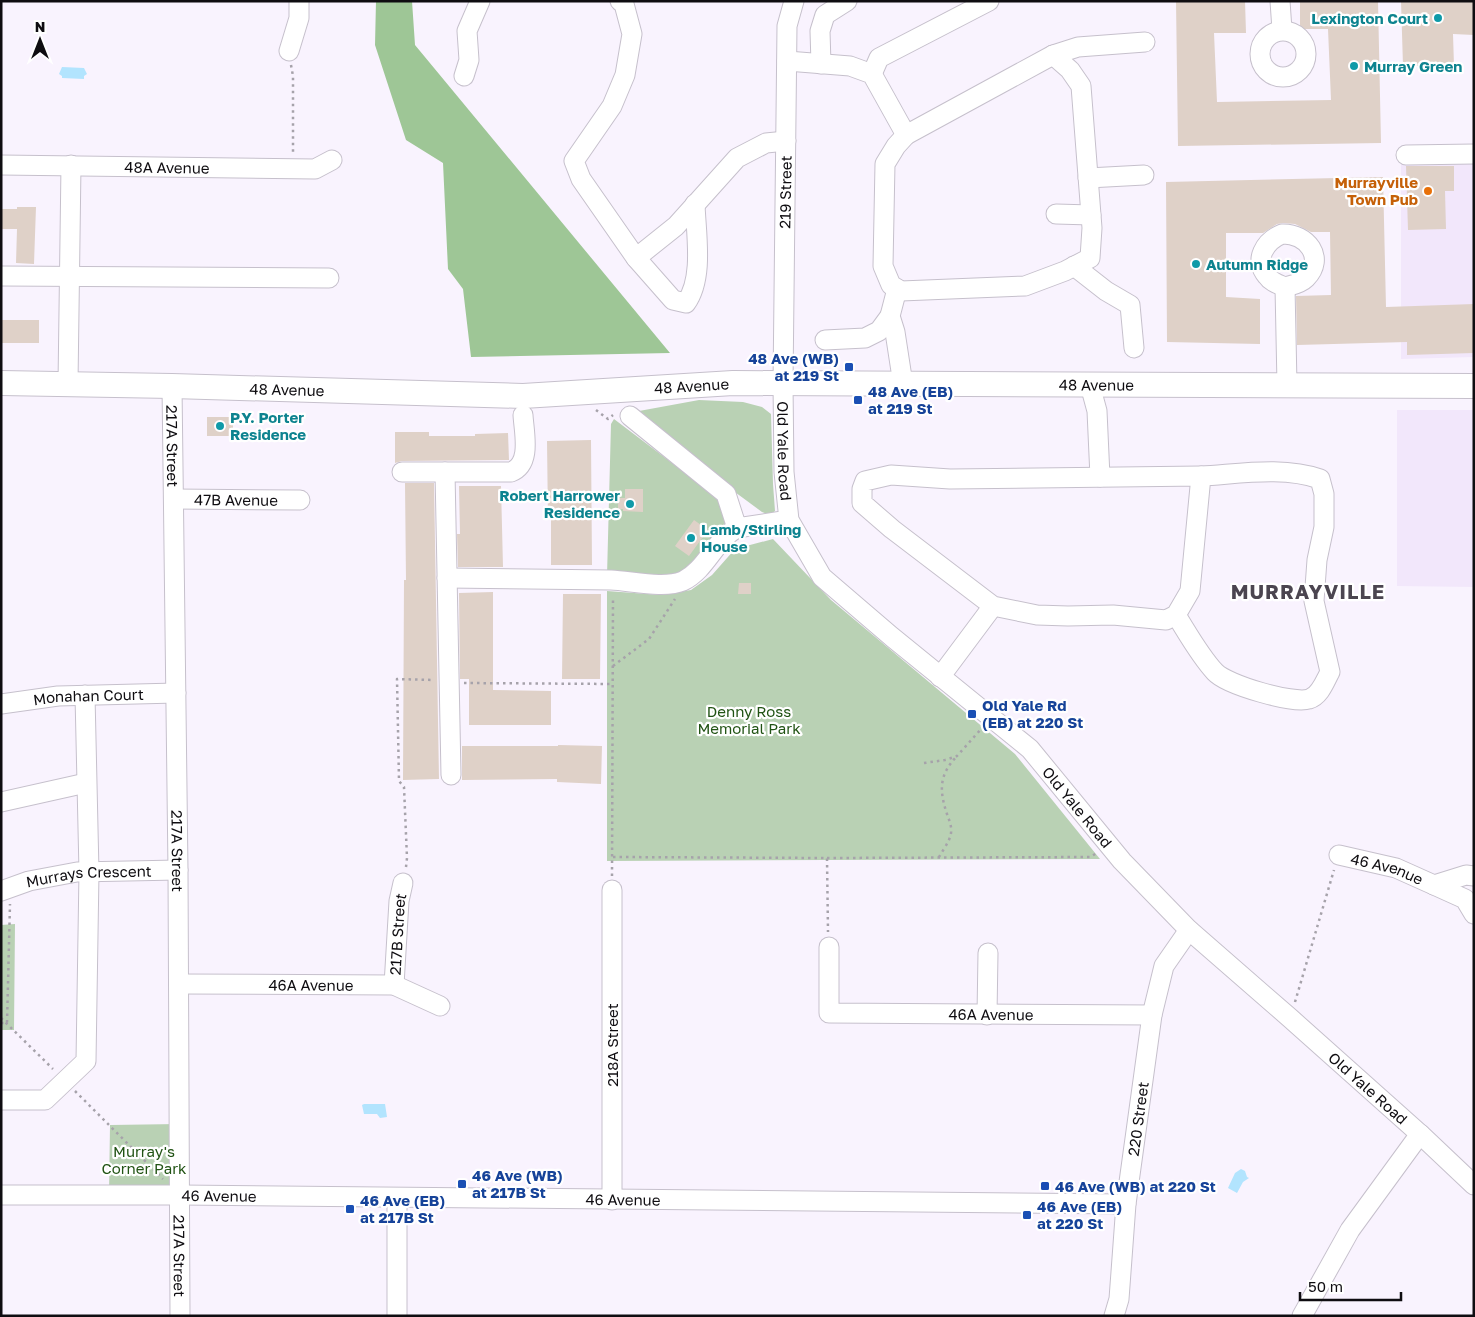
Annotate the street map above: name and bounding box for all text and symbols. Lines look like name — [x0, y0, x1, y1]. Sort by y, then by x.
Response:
place label: Lexington Court — [1311, 9, 1428, 27]
marker: Lexington Court — [1432, 12, 1444, 24]
north arrow — [15, 15, 65, 65]
text: N — [35, 18, 45, 35]
place label: Murray Green — [1364, 57, 1462, 75]
marker: Murray Green — [1348, 60, 1360, 72]
street label: 219 Street — [775, 155, 795, 229]
street label: 48A Avenue — [124, 158, 210, 177]
place label: Murrayville Town Pub — [1335, 173, 1418, 208]
marker: Murrayville Town Pub — [1422, 185, 1434, 197]
place label: Autumn Ridge — [1206, 255, 1308, 273]
marker: Autumn Ridge — [1190, 258, 1202, 270]
place label: 48 Ave (WB) at 219 St — [748, 349, 839, 384]
marker: 48 Ave (WB) at 219 St — [843, 361, 855, 373]
street label: 48 Avenue — [653, 374, 730, 397]
street label: 48 Avenue — [1059, 375, 1134, 394]
street label: 48 Avenue — [249, 379, 325, 399]
place label: 48 Ave (EB) at 219 St — [868, 382, 953, 417]
marker: 48 Ave (EB) at 219 St — [852, 394, 864, 406]
street label: Old Yale Road — [774, 401, 796, 502]
street label: 217A Street — [163, 405, 182, 487]
place label: P.Y. Porter Residence — [230, 408, 306, 443]
marker: P.Y. Porter Residence — [214, 420, 226, 432]
place label: Robert Harrower Residence — [499, 486, 620, 521]
street label: 47B Avenue — [194, 490, 278, 509]
marker: Robert Harrower Residence — [624, 498, 636, 510]
place label: Lamb/Stirling House — [701, 520, 801, 555]
marker: Lamb/Stirling House — [685, 532, 697, 544]
district label: MURRAYVILLE — [1231, 579, 1385, 603]
street label: Monahan Court — [32, 685, 144, 708]
place label: Old Yale Rd (EB) at 220 St — [982, 696, 1083, 731]
park label: Denny Ross Memorial Park — [697, 702, 801, 737]
marker: Old Yale Rd (EB) at 220 St — [966, 708, 978, 720]
street label: Old Yale Road — [1039, 763, 1116, 851]
street label: 217A Street — [168, 810, 187, 892]
street label: 46 Avenue — [1349, 849, 1426, 888]
street label: Murrays Crescent — [24, 862, 152, 890]
street label: 217B Street — [386, 891, 410, 976]
street label: 46A Avenue — [268, 975, 354, 994]
street label: 218A Street — [603, 1003, 621, 1087]
street label: 46A Avenue — [948, 1005, 1034, 1023]
street label: Old Yale Road — [1325, 1048, 1411, 1128]
street label: 220 Street — [1124, 1080, 1152, 1157]
park label: Murray's Corner Park — [101, 1142, 187, 1177]
place label: 46 Ave (WB) at 217B St — [472, 1166, 563, 1201]
place label: 46 Ave (WB) at 220 St — [1055, 1177, 1216, 1195]
marker: 46 Ave (WB) at 217B St — [456, 1178, 468, 1190]
marker: 46 Ave (WB) at 220 St — [1039, 1180, 1051, 1192]
street label: 46 Avenue — [181, 1186, 257, 1205]
street label: 46 Avenue — [585, 1190, 661, 1209]
place label: 46 Ave (EB) at 217B St — [360, 1191, 445, 1226]
place label: 46 Ave (EB) at 220 St — [1037, 1197, 1122, 1232]
marker: 46 Ave (EB) at 217B St — [344, 1203, 356, 1215]
marker: 46 Ave (EB) at 220 St — [1021, 1209, 1033, 1221]
street label: 217A Street — [171, 1215, 189, 1297]
scale bar — [1300, 1270, 1401, 1302]
text: 50 m — [1308, 1277, 1343, 1295]

